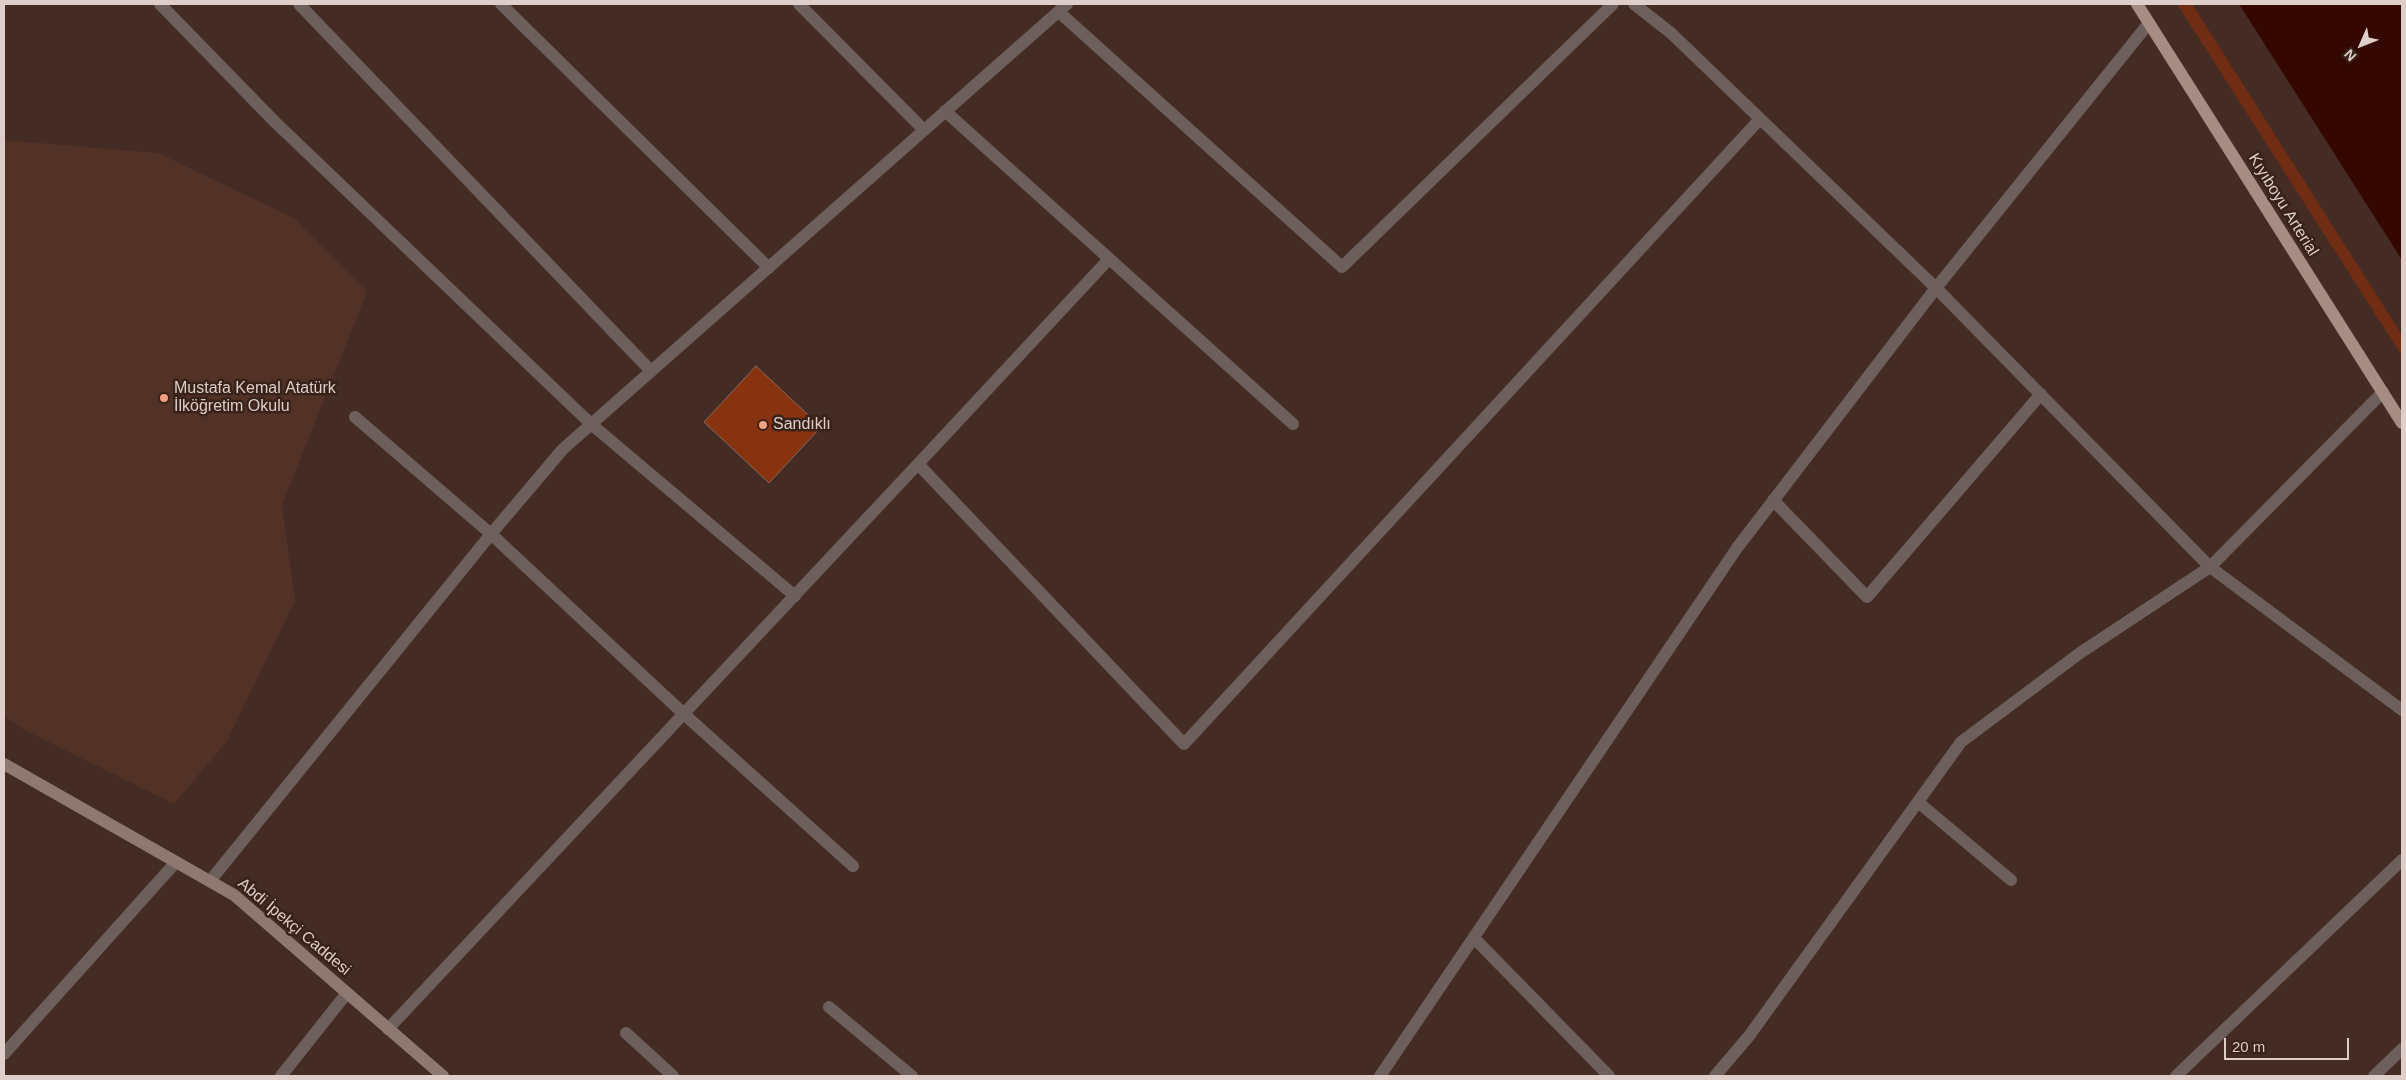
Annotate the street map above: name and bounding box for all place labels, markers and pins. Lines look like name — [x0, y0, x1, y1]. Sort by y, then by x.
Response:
place label: Mustafa Kemal Atatürk İlköğretim Okulu — [174, 379, 336, 417]
marker: Mustafa Kemal Atatürk İlköğretim Okulu — [158, 392, 170, 404]
place label: Sandıklı — [773, 415, 831, 435]
marker: Sandıklı — [757, 419, 769, 431]

